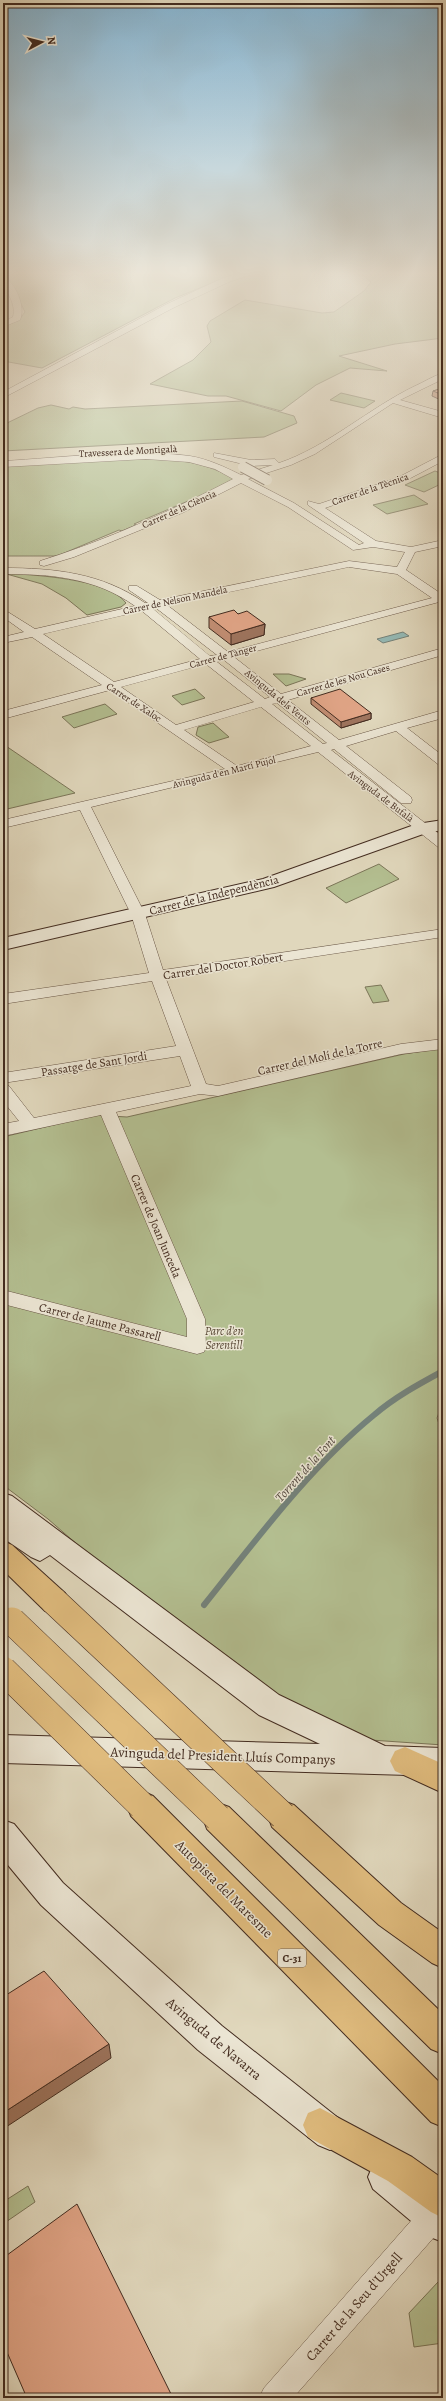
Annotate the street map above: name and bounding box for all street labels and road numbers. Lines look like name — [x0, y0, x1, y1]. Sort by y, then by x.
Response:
street label: Travessera de Montigalà — [79, 442, 178, 460]
street label: Carrer de la Tècnica — [330, 470, 410, 508]
street label: Carrer de la Ciència — [140, 487, 219, 531]
street label: Carrer de Nelson Mandela — [122, 583, 229, 617]
street label: Carrer de Tànger — [188, 641, 258, 671]
street label: Carrer de les Nou Cases — [295, 660, 391, 700]
street label: Avinguda dels Vents — [241, 666, 314, 728]
street label: Carrer de Xaloc — [104, 679, 164, 725]
street label: Avinguda d'en Martí Pujol — [170, 753, 277, 791]
street label: Avinguda de Bufalà — [345, 766, 417, 825]
street label: Carrer de la Independència — [148, 871, 281, 919]
street label: Carrer del Doctor Robert — [162, 949, 284, 983]
street label: Carrer del Molí de la Torre — [256, 1035, 384, 1079]
street label: Passatge de Sant Jordi — [40, 1048, 148, 1080]
street label: Carrer de Joan Junceda — [127, 1171, 185, 1281]
street label: Carrer de Jaume Passarell — [37, 1299, 163, 1345]
street label: Avinguda del President Lluís Companys — [109, 1743, 336, 1769]
street label: Autopista del Maresme — [170, 1835, 277, 1942]
road number: C-31 — [278, 1949, 306, 1967]
street label: Avinguda de Navarra — [161, 1993, 266, 2085]
street label: Carrer de la Seu d'Urgell — [302, 2248, 407, 2365]

